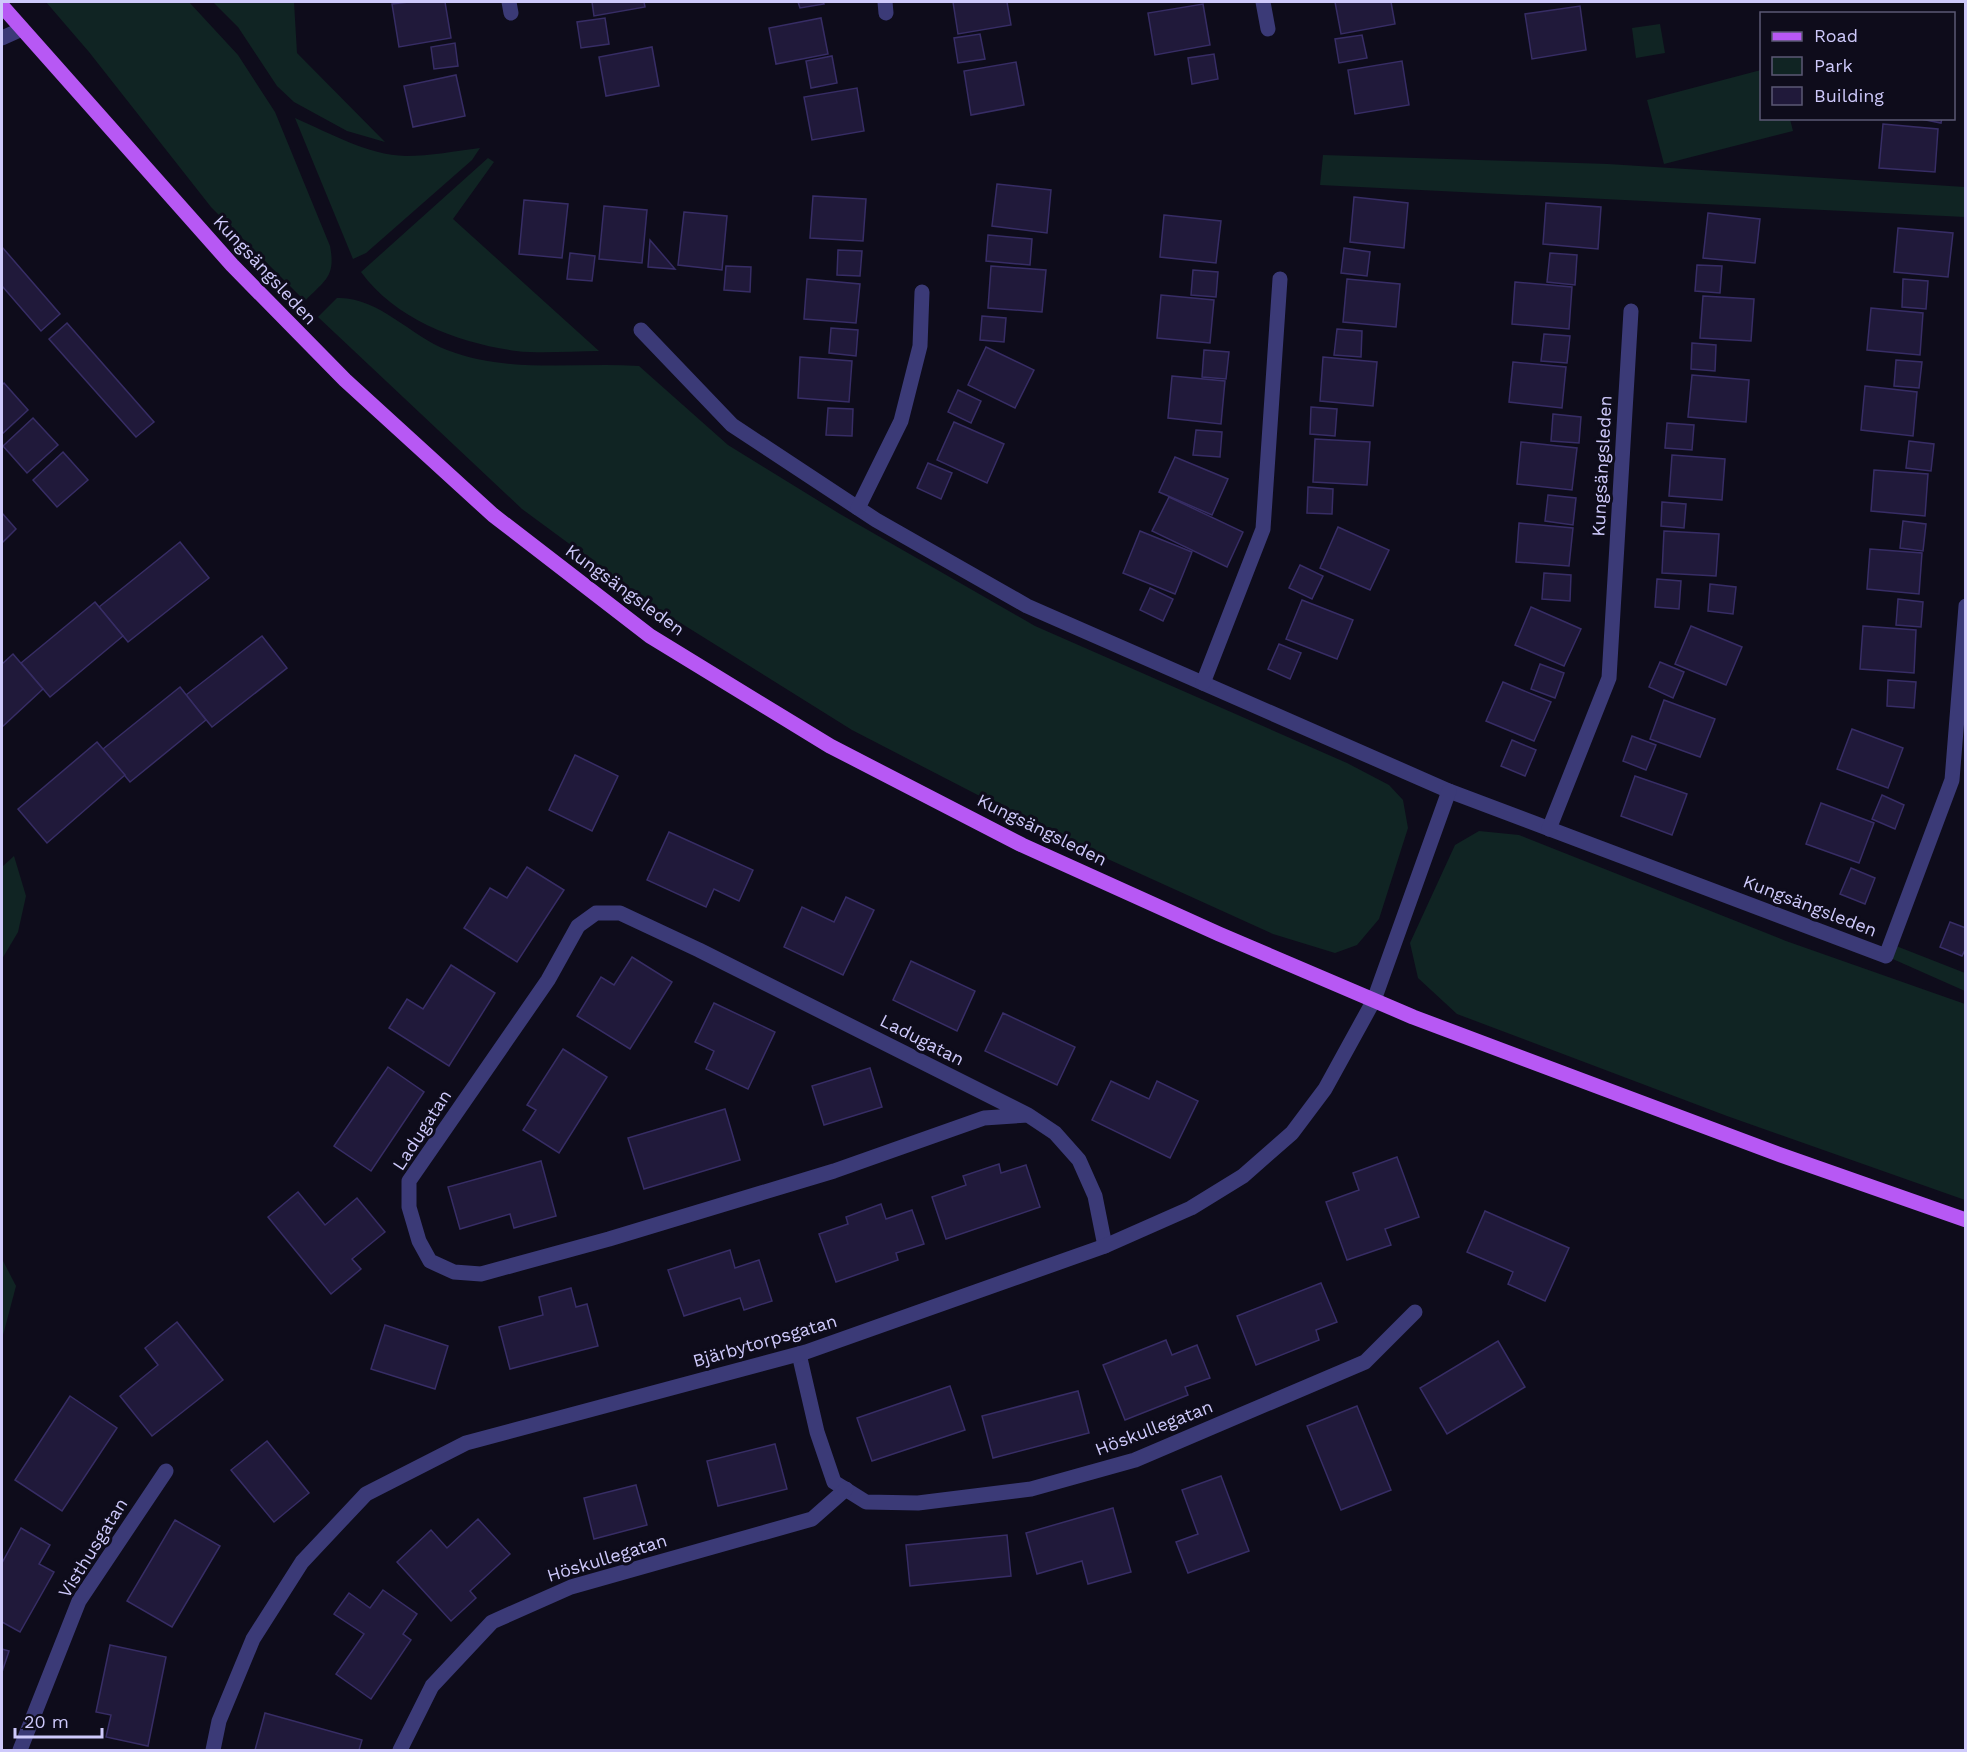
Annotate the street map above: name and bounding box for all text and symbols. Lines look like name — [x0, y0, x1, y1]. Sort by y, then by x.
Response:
legend — [1760, 12, 1955, 120]
text: Road — [1814, 25, 1858, 46]
text: Park — [1814, 55, 1853, 76]
text: Building — [1814, 85, 1884, 106]
street label: Kungsängsleden — [209, 211, 321, 329]
street label: Kungsängsleden — [1587, 395, 1616, 537]
street label: Kungsängsleden — [562, 539, 689, 640]
street label: Kungsängsleden — [974, 789, 1111, 870]
street label: Kungsängsleden — [1740, 870, 1880, 941]
street label: Ladugatan — [877, 1009, 968, 1070]
street label: Ladugatan — [388, 1086, 455, 1174]
street label: Bjärbytorpsgatan — [690, 1310, 839, 1371]
street label: Höskullegatan — [1092, 1395, 1216, 1460]
street label: Visthusgatan — [54, 1494, 132, 1601]
street label: Höskullegatan — [544, 1529, 669, 1586]
scale bar — [15, 1701, 102, 1739]
text: 20 m — [24, 1711, 69, 1732]

